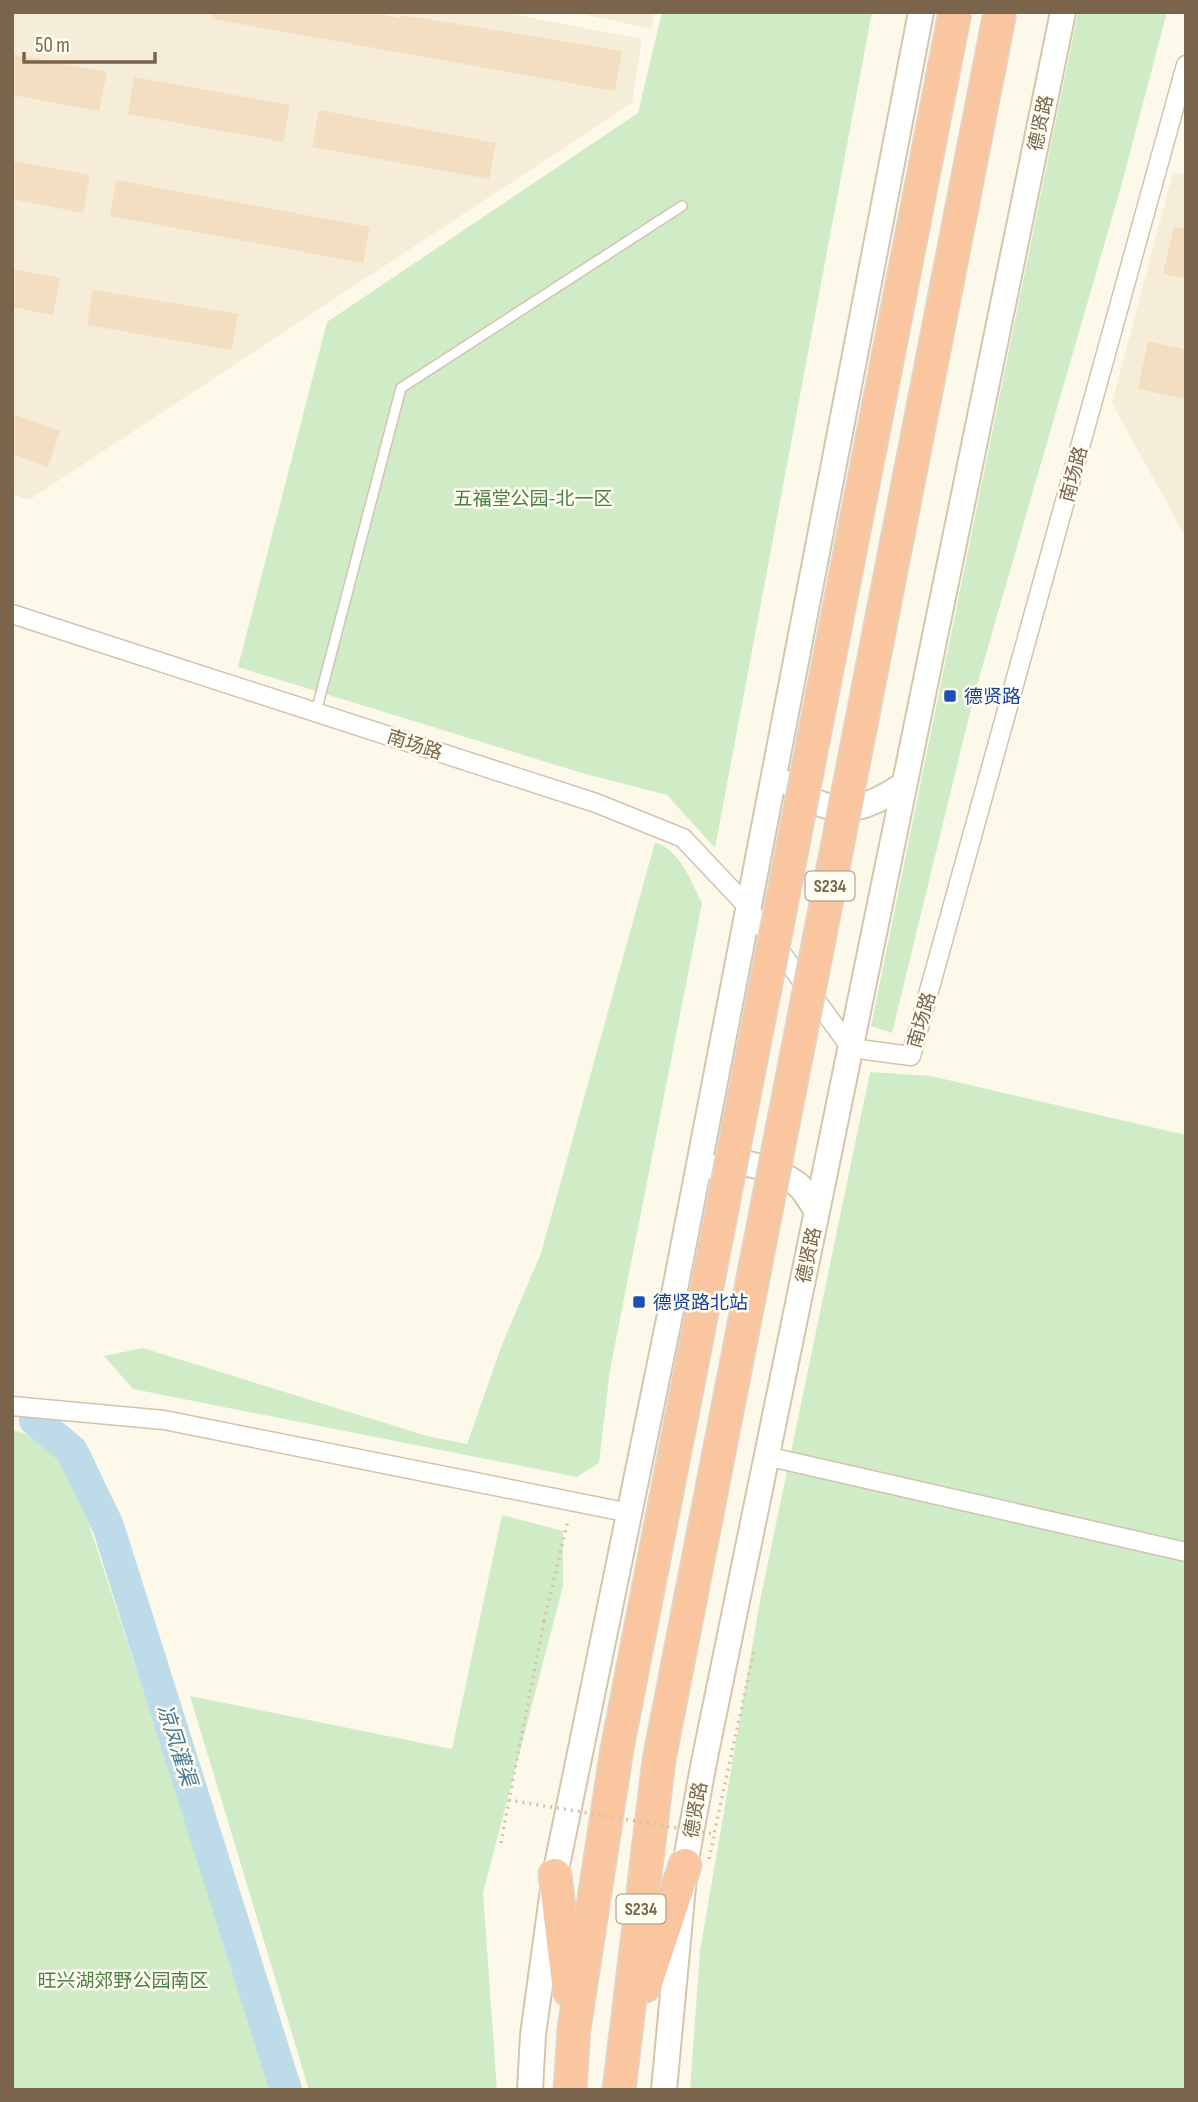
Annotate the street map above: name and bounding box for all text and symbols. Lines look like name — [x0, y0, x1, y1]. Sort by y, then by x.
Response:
scale bar — [24, 21, 156, 65]
text: 50 m — [35, 33, 70, 58]
street label: 德贤路 — [1024, 93, 1059, 154]
street label: 南场路 — [1056, 444, 1093, 505]
park label: 五福堂公园-北一区 — [454, 488, 613, 511]
place label: 德贤路 — [964, 686, 1021, 709]
marker: 德贤路 — [942, 688, 958, 704]
street label: 南场路 — [384, 726, 445, 765]
road number: S234 — [806, 872, 854, 900]
street label: 南场路 — [904, 990, 941, 1051]
street label: 德贤路 — [792, 1225, 827, 1286]
place label: 德贤路北站 — [653, 1292, 748, 1315]
marker: 德贤路北站 — [631, 1294, 647, 1310]
water label: 凉凤灌渠 — [152, 1701, 202, 1792]
street label: 德贤路 — [680, 1780, 713, 1840]
road number: S234 — [616, 1895, 666, 1924]
park label: 旺兴湖郊野公园南区 — [37, 1970, 209, 1993]

